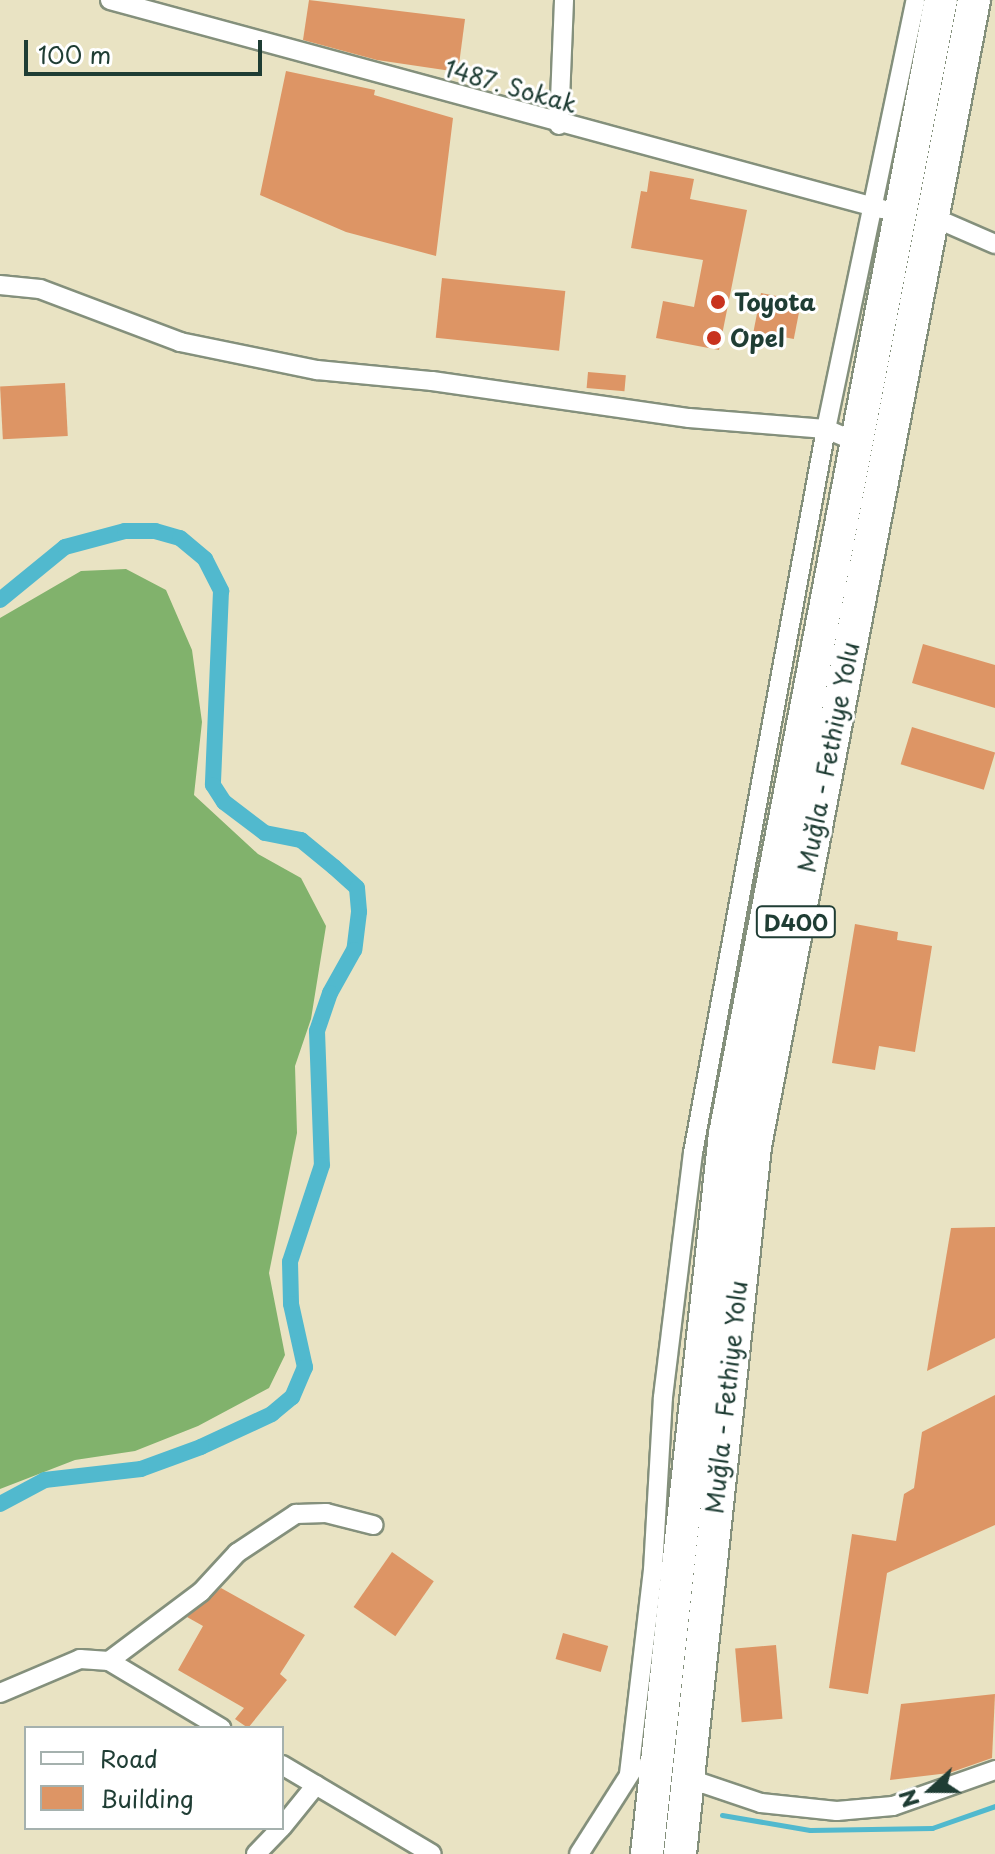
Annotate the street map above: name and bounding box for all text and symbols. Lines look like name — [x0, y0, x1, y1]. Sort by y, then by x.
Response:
scale bar — [28, 24, 266, 74]
text: 100 m — [38, 36, 111, 72]
street label: 1487. Sokak — [441, 53, 581, 119]
place label: Toyota — [734, 288, 816, 316]
marker: Toyota — [709, 293, 727, 311]
place label: Opel — [730, 324, 785, 352]
marker: Opel — [705, 329, 723, 347]
street label: Muğla - Fethiye Yolu — [791, 639, 865, 875]
road number: D400 — [754, 904, 838, 940]
street label: Muğla - Fethiye Yolu — [699, 1278, 753, 1516]
legend — [24, 1726, 284, 1830]
text: Road — [100, 1740, 158, 1776]
north arrow — [891, 1750, 971, 1830]
text: Building — [100, 1780, 194, 1816]
text: N — [890, 1785, 927, 1813]

